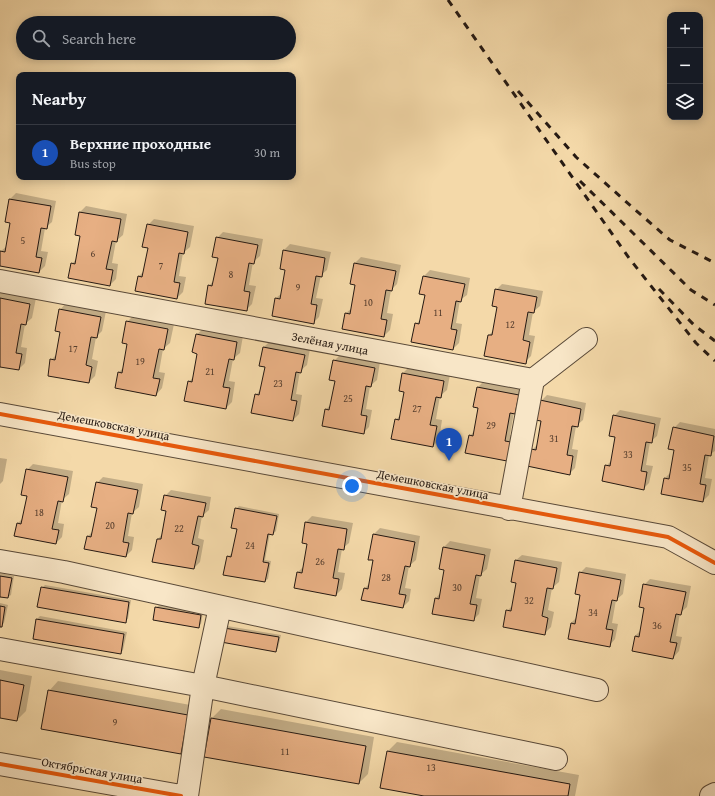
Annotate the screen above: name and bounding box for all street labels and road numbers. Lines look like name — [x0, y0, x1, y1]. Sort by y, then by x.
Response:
street label: Зелёная улица — [290, 327, 370, 359]
street label: Демешковская улица — [56, 406, 171, 444]
street label: Демешковская улица — [375, 465, 490, 503]
street label: Октябрьская улица — [40, 753, 144, 787]

